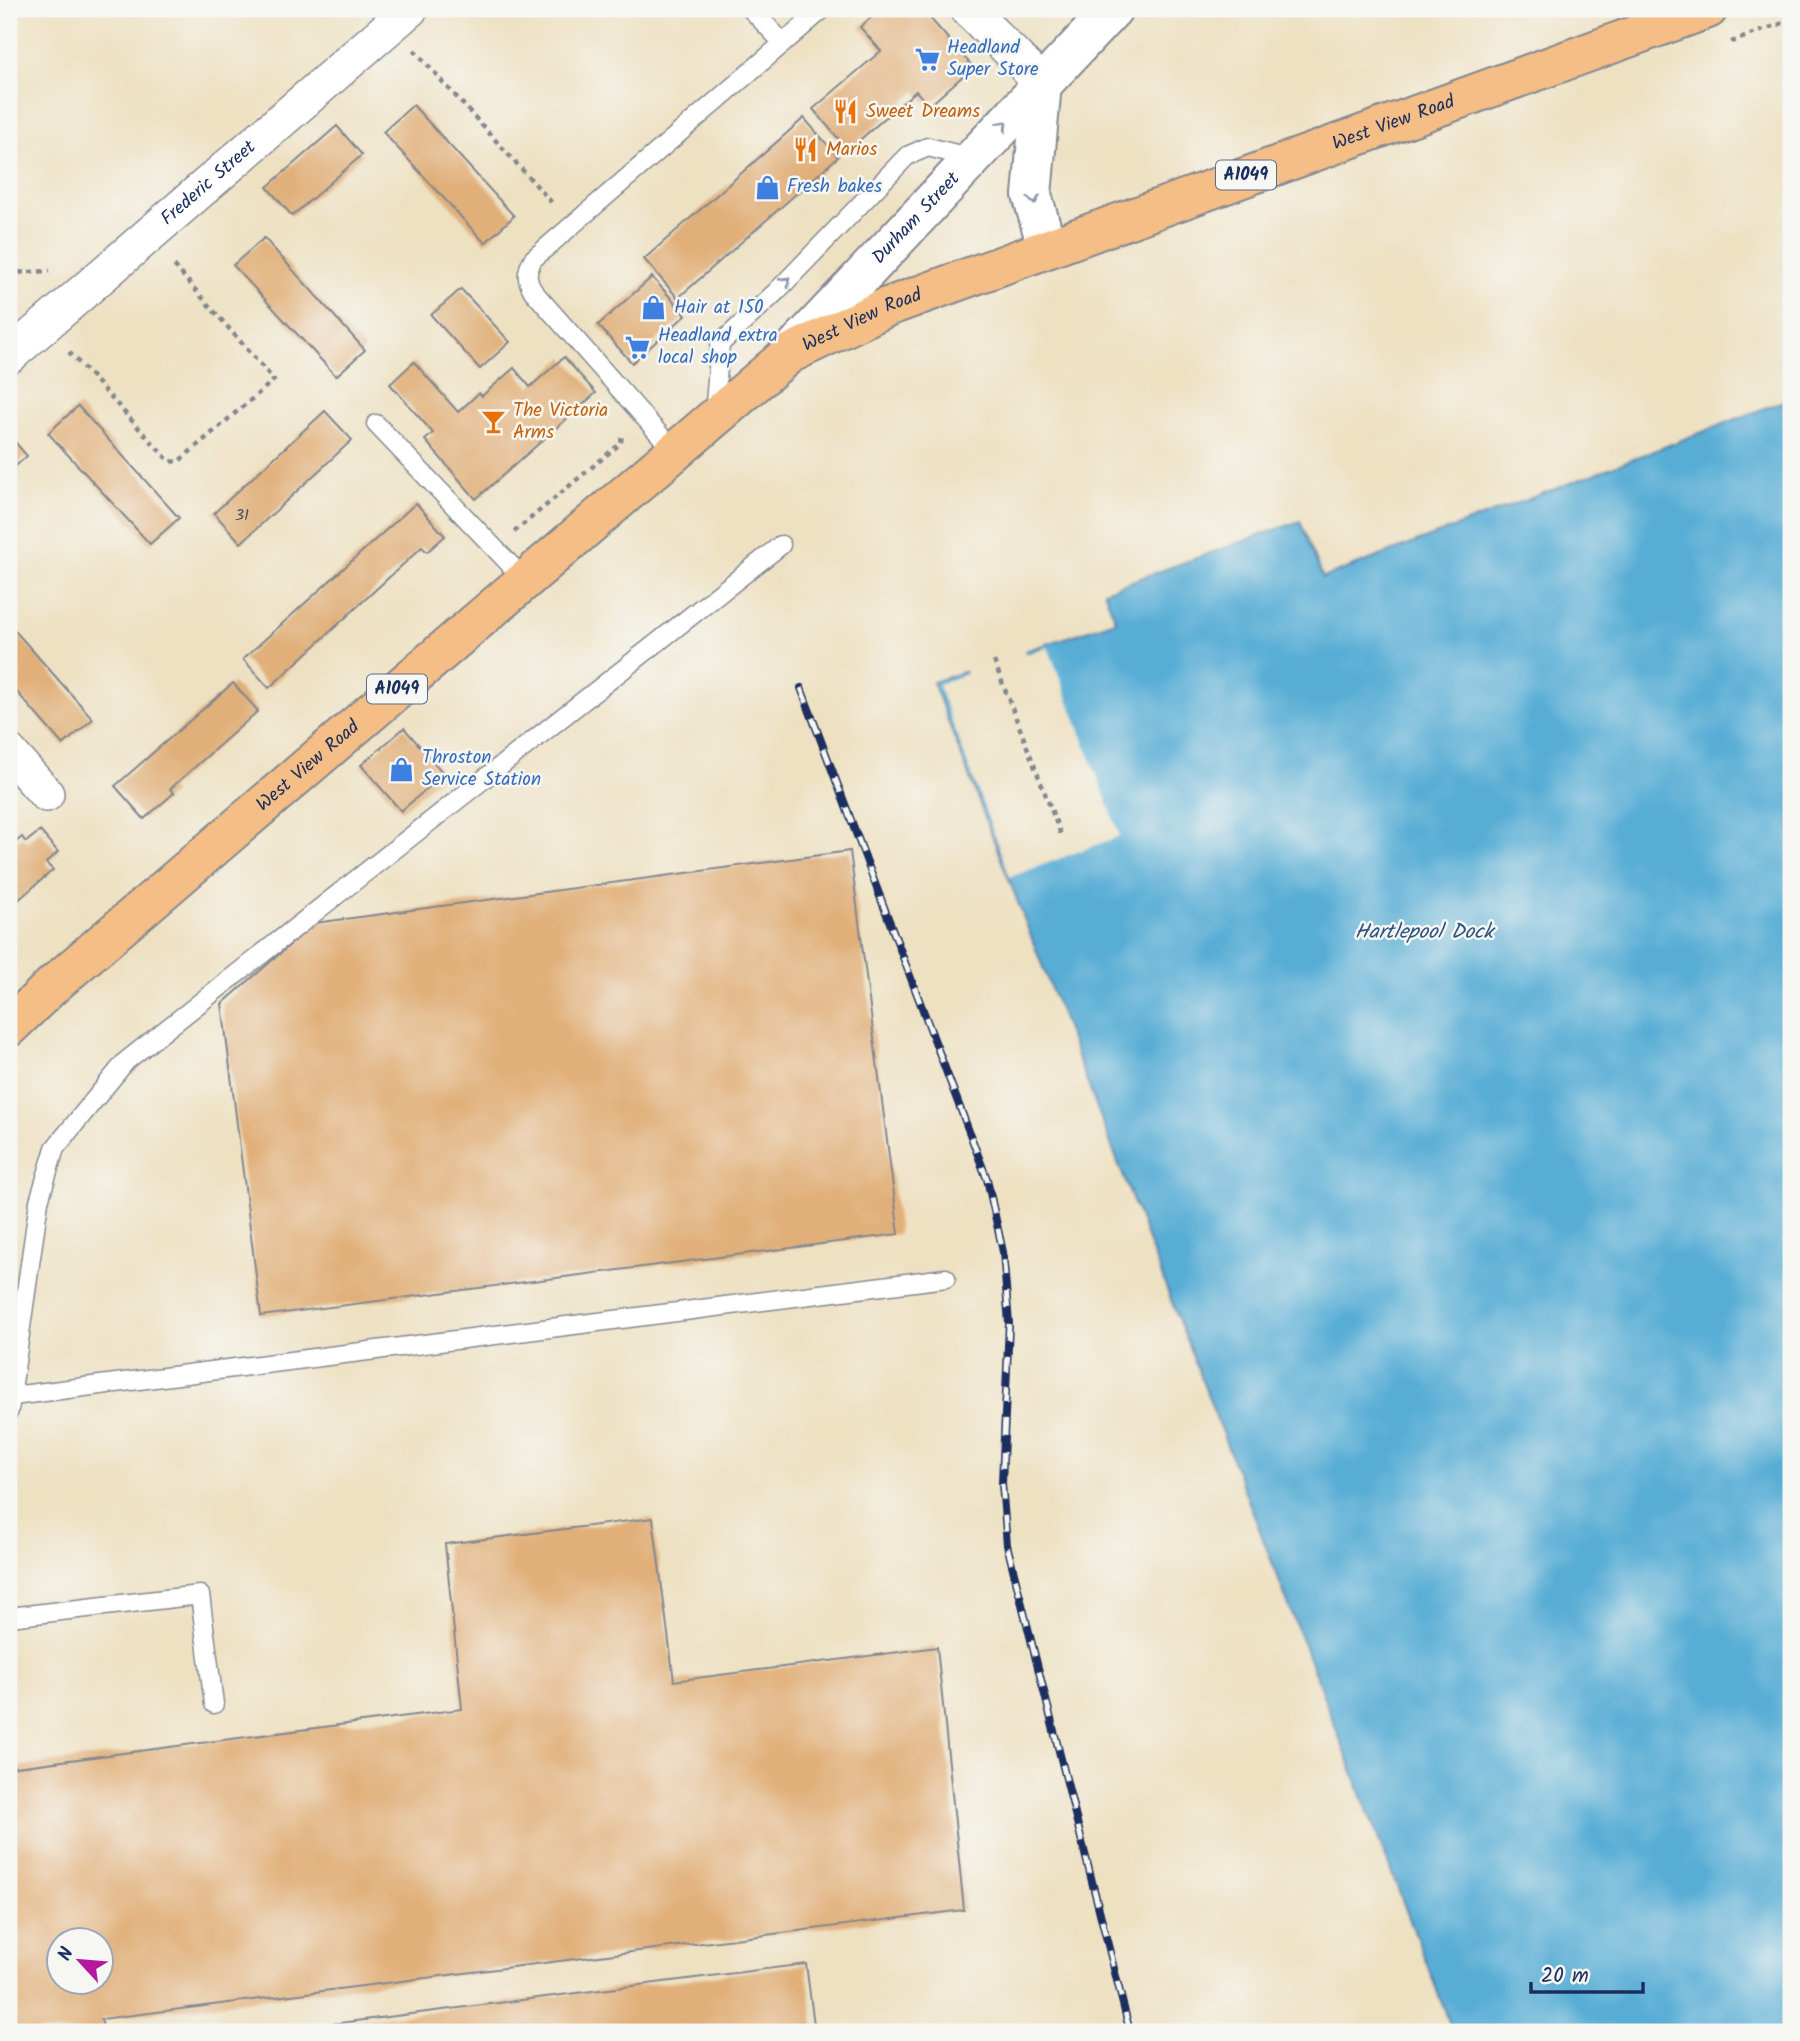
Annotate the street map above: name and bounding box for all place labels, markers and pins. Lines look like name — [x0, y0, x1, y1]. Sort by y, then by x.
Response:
place label: Headland Super Store — [947, 33, 1039, 85]
supermarket icon: Headland Super Store — [913, 45, 941, 73]
place label: Sweet Dreams — [866, 97, 980, 127]
restaurant icon: Sweet Dreams — [832, 98, 860, 126]
place label: Marios — [826, 135, 877, 165]
restaurant icon: Marios — [792, 136, 820, 164]
place label: Fresh bakes — [787, 172, 882, 202]
shop icon: Fresh bakes — [753, 173, 781, 201]
place label: Hair at 150 — [674, 293, 764, 323]
shop icon: Hair at 150 — [640, 294, 668, 322]
place label: Headland extra local shop — [658, 321, 778, 373]
supermarket icon: Headland extra local shop — [624, 333, 652, 361]
place label: The Victoria Arms — [513, 396, 608, 448]
bar icon: The Victoria Arms — [479, 408, 507, 436]
place label: Throston Service Station — [422, 743, 541, 795]
shop icon: Throston Service Station — [388, 755, 416, 783]

